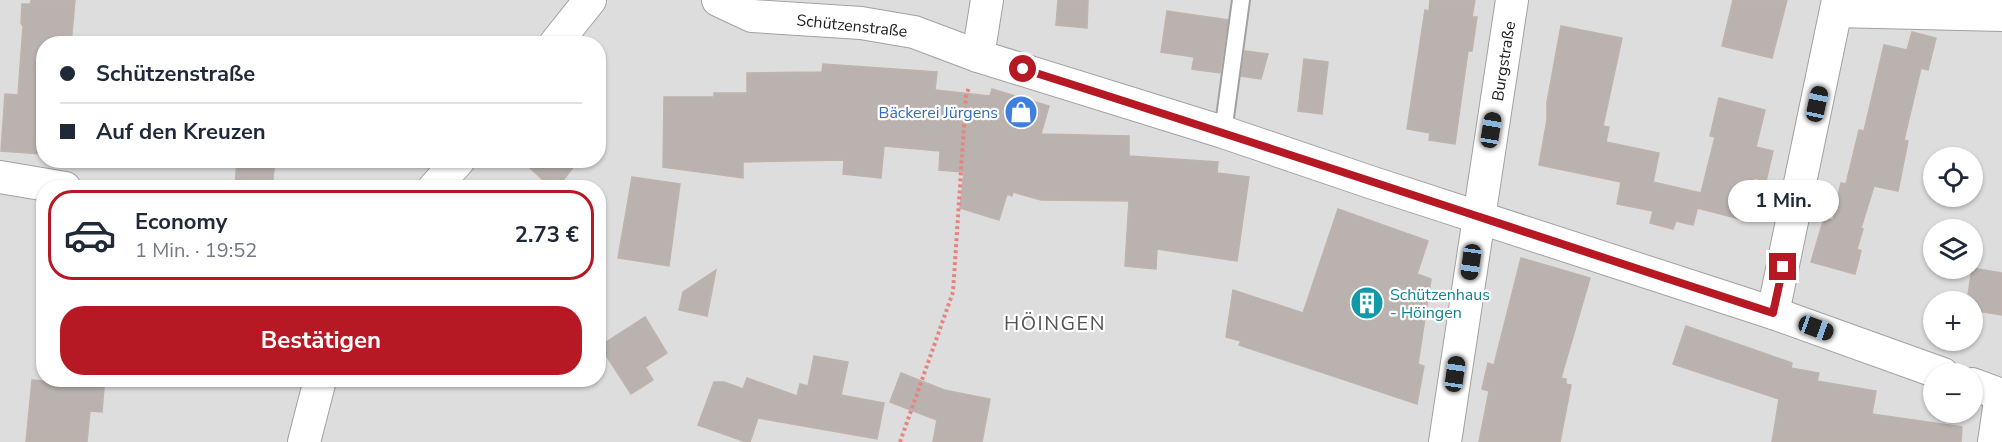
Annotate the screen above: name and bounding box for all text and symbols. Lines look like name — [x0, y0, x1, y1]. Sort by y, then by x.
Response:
street label: Schützenstraße — [795, 9, 908, 43]
street label: Burgstraße — [1487, 20, 1521, 103]
route start — [1009, 55, 1036, 82]
text: Schützenstraße — [96, 59, 255, 89]
car — [1804, 85, 1830, 123]
shop icon: Bäckerei Jürgens — [1003, 94, 1039, 130]
place label: Bäckerei Jürgens — [879, 102, 998, 124]
car — [1479, 111, 1503, 149]
text: Auf den Kreuzen — [96, 117, 266, 147]
map controls — [1923, 147, 1983, 423]
button: locate — [1923, 147, 1983, 207]
callout: 1 Min. — [1728, 180, 1838, 222]
text: 1 Min. — [1755, 187, 1812, 214]
text: Economy — [135, 207, 227, 237]
icon: car — [63, 208, 117, 262]
button: layers — [1923, 219, 1983, 279]
text: 2.73 € — [515, 220, 579, 250]
text: 1 Min. · 19:52 — [135, 237, 257, 264]
car — [1460, 243, 1482, 281]
route end — [1769, 253, 1796, 280]
place label: Schützenhaus - Höingen — [1390, 284, 1490, 324]
building icon: Schützenhaus - Höingen — [1349, 285, 1385, 321]
button: + — [1923, 291, 1983, 351]
button: Bestätigen — [60, 306, 582, 375]
district label: HÖINGEN — [1004, 310, 1106, 337]
car — [1796, 313, 1836, 343]
car — [1444, 355, 1466, 393]
button: − — [1923, 363, 1983, 423]

